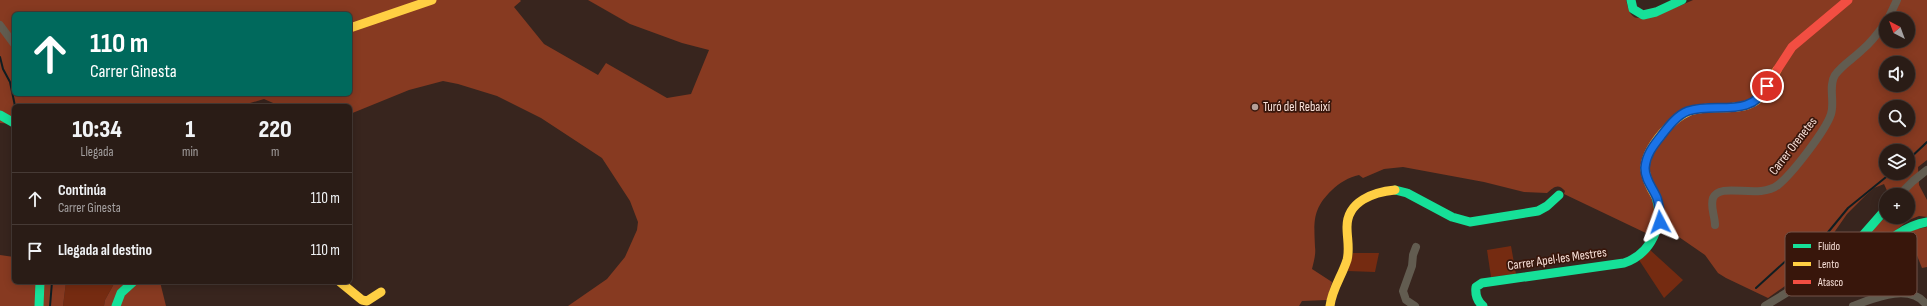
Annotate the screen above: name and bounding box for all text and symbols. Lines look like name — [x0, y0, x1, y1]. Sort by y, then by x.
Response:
north arrow — [1879, 12, 1915, 48]
map controls — [1879, 12, 1915, 224]
text: 110 m — [90, 27, 148, 60]
icon: ahead — [24, 28, 76, 80]
button: sound — [1879, 56, 1915, 92]
text: Carrer Ginesta — [90, 61, 177, 82]
pin — [1750, 69, 1784, 103]
icon: arrive — [1756, 75, 1778, 97]
place label: Turó del Rebaixí — [1263, 99, 1331, 115]
button: search — [1879, 100, 1915, 136]
marker: Turó del Rebaixí — [1250, 102, 1260, 112]
street label: Carrer Orenetes — [1765, 114, 1821, 178]
text: 10:34 — [72, 115, 122, 144]
text: 1 — [185, 115, 195, 144]
text: 220 — [259, 115, 292, 144]
text: Llegada — [81, 144, 113, 160]
text: min — [182, 144, 198, 160]
text: m — [271, 144, 279, 160]
button: layers — [1879, 144, 1915, 180]
text: Continúa — [58, 181, 106, 200]
icon: ahead — [24, 188, 46, 210]
button: + — [1879, 188, 1915, 224]
text: 110 m — [311, 189, 340, 208]
text: Carrer Ginesta — [58, 200, 121, 216]
position arrow — [1639, 201, 1681, 243]
legend — [1785, 232, 1917, 296]
icon: arrive — [24, 240, 46, 262]
text: Fluido — [1818, 240, 1840, 253]
text: Llegada al destino — [58, 241, 152, 260]
text: 110 m — [311, 241, 340, 260]
street label: Carrer Apel·les Mestres — [1506, 244, 1608, 274]
text: Lento — [1818, 258, 1839, 271]
text: Atasco — [1817, 276, 1844, 289]

